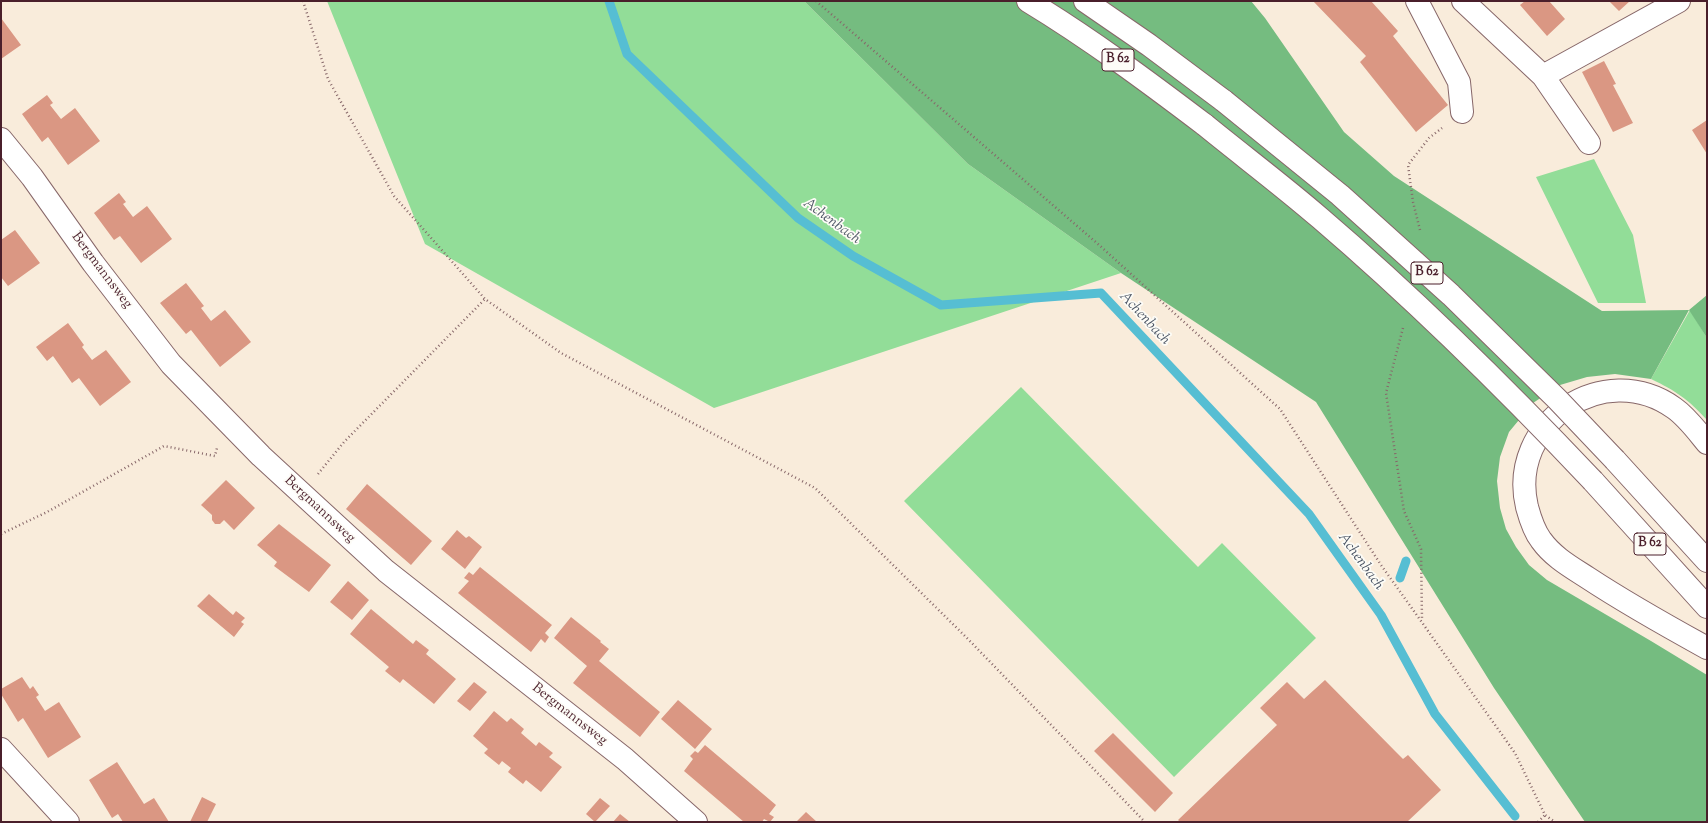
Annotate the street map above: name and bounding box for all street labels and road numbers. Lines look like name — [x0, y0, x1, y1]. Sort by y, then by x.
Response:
road number: B 62 — [1102, 49, 1134, 71]
street label: Bergmannsweg — [67, 230, 135, 312]
road number: B 62 — [1411, 262, 1443, 284]
street label: Bergmannsweg — [280, 473, 358, 547]
road number: B 62 — [1634, 533, 1666, 555]
street label: Bergmannsweg — [528, 680, 610, 750]

